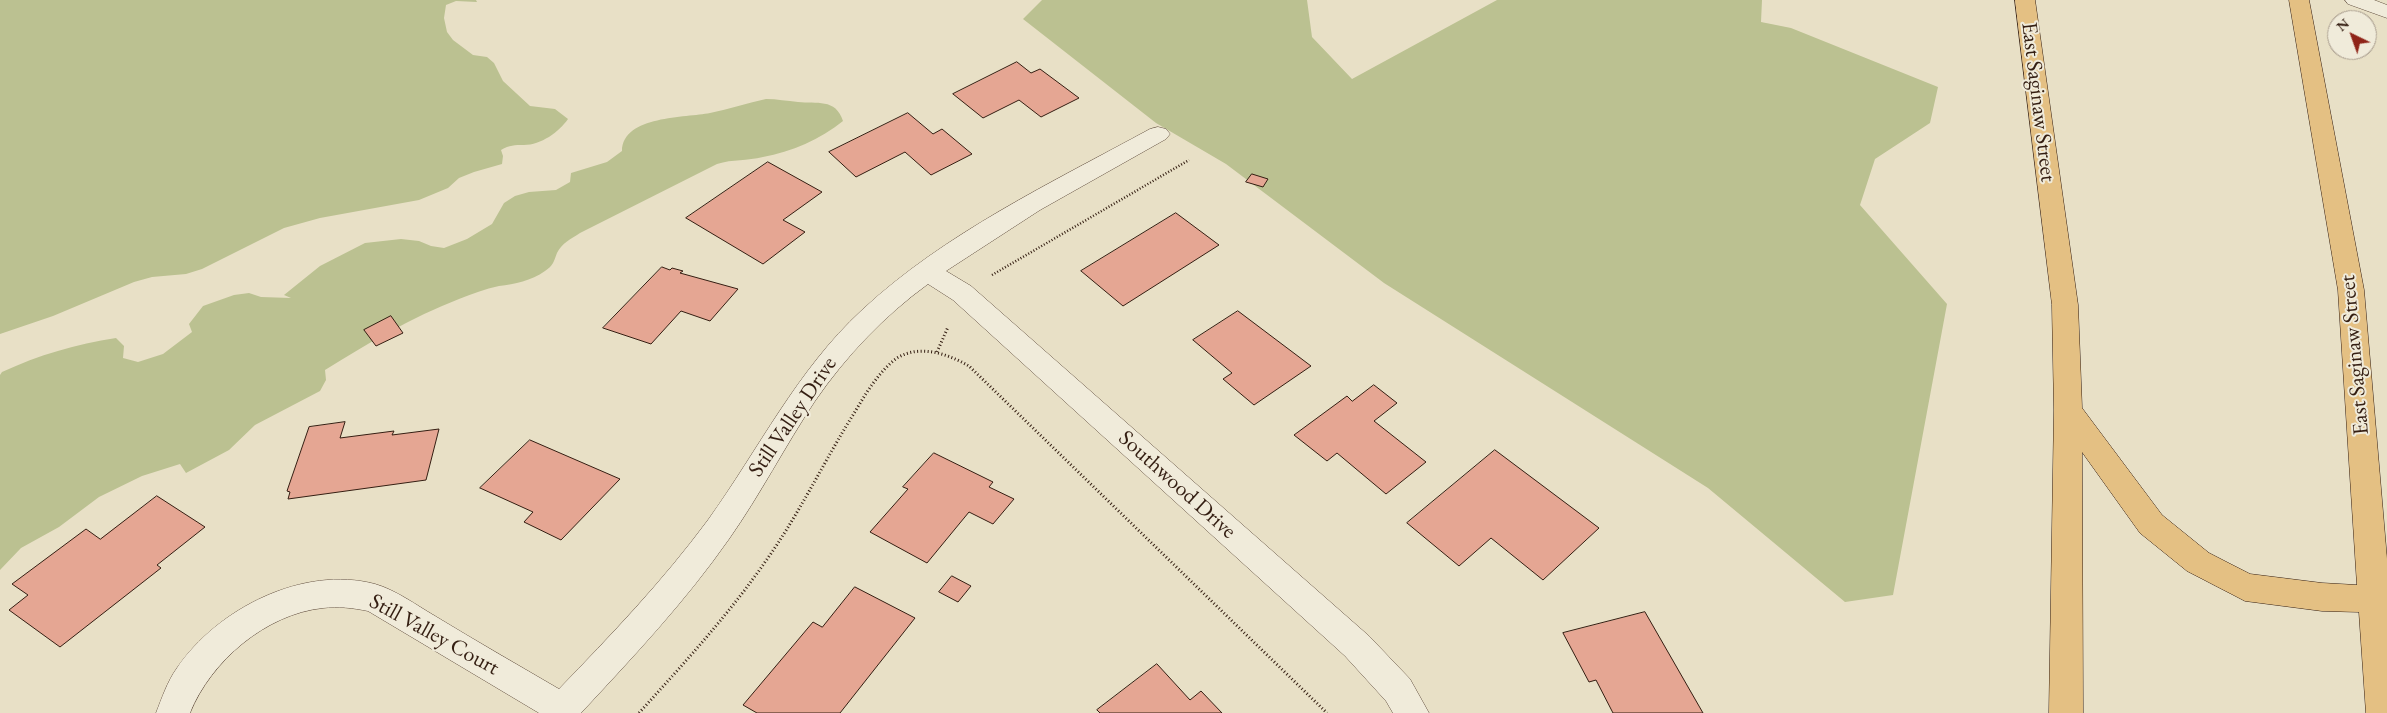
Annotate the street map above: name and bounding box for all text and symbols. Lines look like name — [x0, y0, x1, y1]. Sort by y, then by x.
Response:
north arrow — [2327, 10, 2377, 60]
text: N — [2332, 14, 2353, 35]
street label: East Saginaw Street — [2015, 21, 2061, 183]
street label: East Saginaw Street — [2335, 274, 2375, 436]
street label: Still Valley Drive — [743, 352, 843, 482]
street label: Southwood Drive — [1113, 425, 1241, 545]
street label: Still Valley Court — [364, 588, 504, 682]

